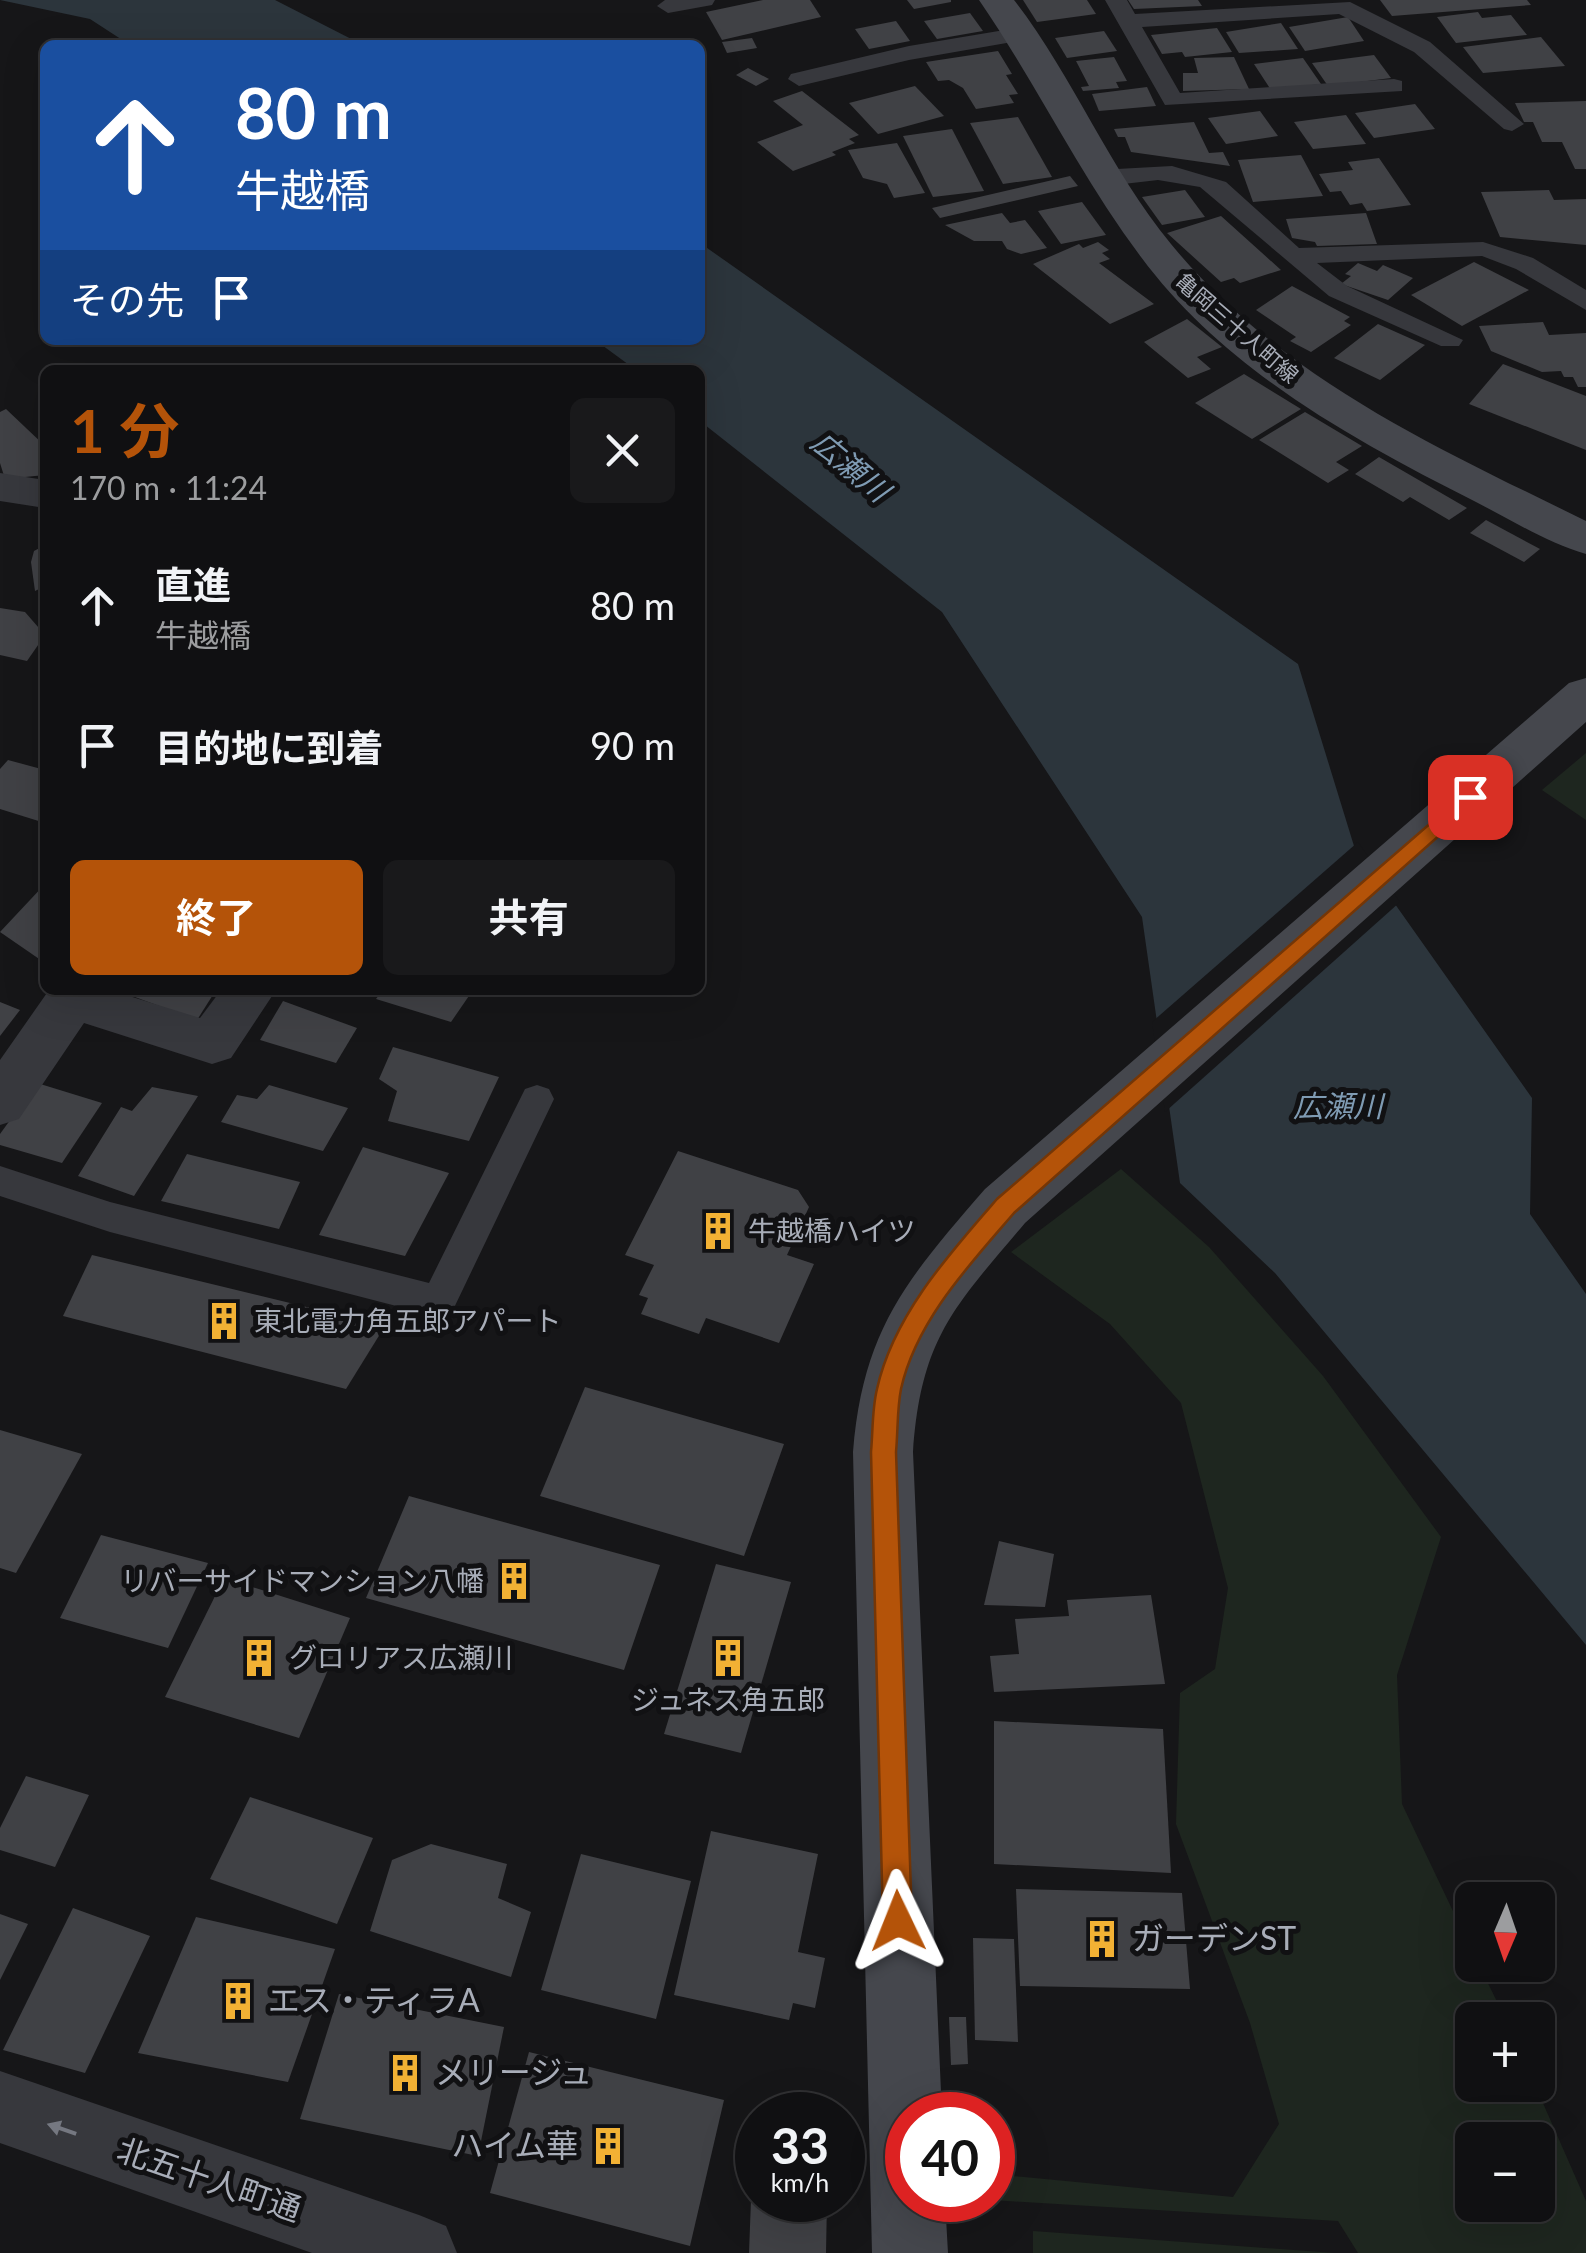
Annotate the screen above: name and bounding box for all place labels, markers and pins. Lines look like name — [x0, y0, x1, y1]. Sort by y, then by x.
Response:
pin — [1428, 755, 1513, 840]
building icon: 牛越橋ハイツ — [697, 1210, 739, 1252]
place label: 牛越橋ハイツ — [748, 1213, 915, 1247]
building icon: 東北電力角五郎アパート — [203, 1300, 245, 1342]
place label: 東北電力角五郎アパート — [254, 1303, 561, 1337]
building icon: リバーサイドマンション八幡 — [493, 1560, 535, 1602]
place label: リバーサイドマンション八幡 — [121, 1563, 484, 1597]
building icon: グロリアス広瀬川 — [238, 1637, 280, 1679]
building icon: ジュネス角五郎 — [707, 1637, 749, 1679]
place label: グロリアス広瀬川 — [289, 1640, 513, 1674]
place label: ジュネス角五郎 — [631, 1682, 825, 1716]
building icon: ガーデンST — [1081, 1918, 1123, 1960]
place label: ガーデンST — [1132, 1918, 1296, 1957]
building icon: エス・ティラA — [217, 1980, 259, 2022]
place label: エス・ティラA — [268, 1980, 480, 2019]
building icon: メリージュ — [384, 2052, 426, 2094]
place label: メリージュ — [435, 2052, 592, 2091]
place label: ハイム華 — [451, 2125, 578, 2164]
building icon: ハイム華 — [587, 2125, 629, 2167]

